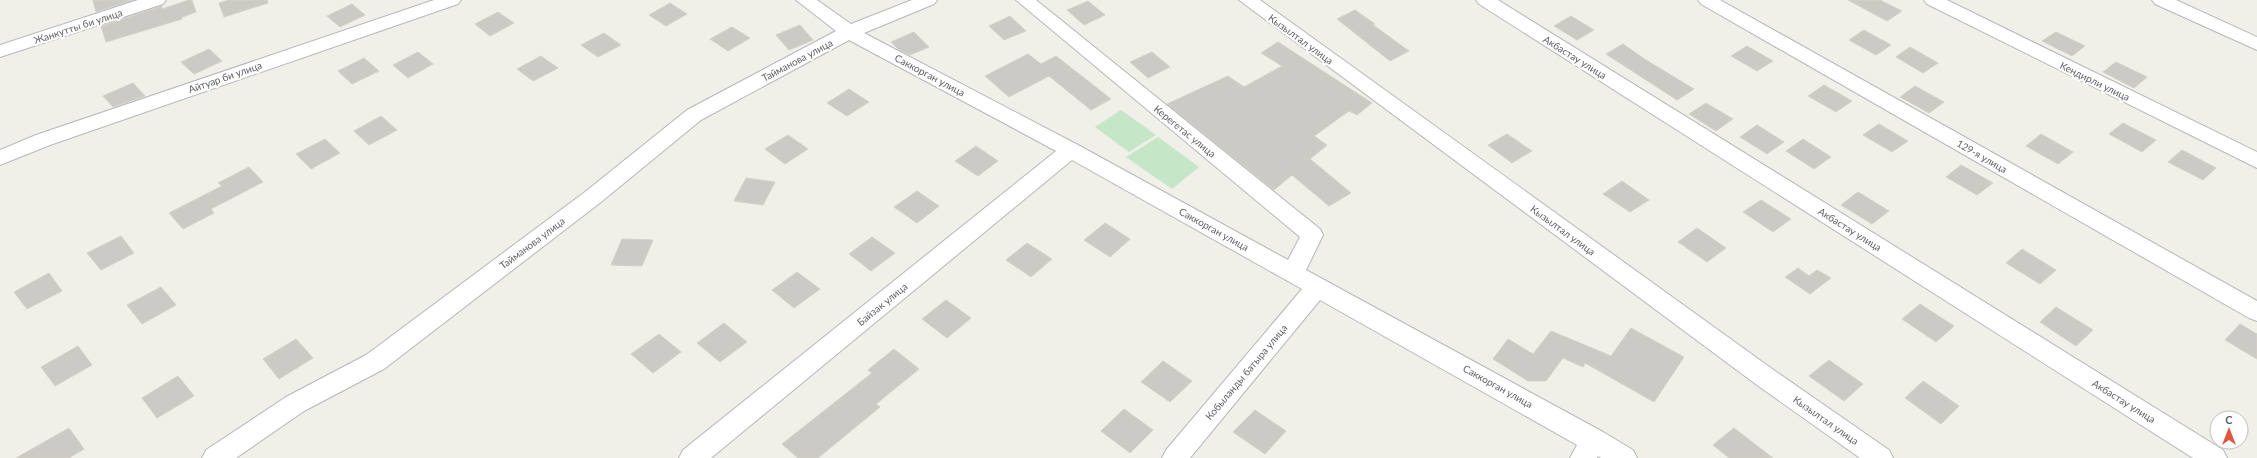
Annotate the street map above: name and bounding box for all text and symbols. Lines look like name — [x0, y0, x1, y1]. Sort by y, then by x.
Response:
street label: Жанкутты би улица — [32, 6, 124, 46]
street label: Кызылтал улица — [1266, 11, 1336, 67]
street label: Акбастау улица — [1541, 33, 1609, 81]
street label: Тайманова улица — [759, 36, 835, 84]
street label: Саккорган улица — [893, 51, 967, 99]
street label: Айтуар би улица — [187, 59, 263, 95]
street label: Кендирли улица — [2058, 59, 2132, 103]
street label: Керегетас улица — [1152, 102, 1218, 160]
street label: 129-я улица — [1955, 137, 2009, 175]
street label: Кызылтал улица — [1528, 202, 1598, 258]
street label: Саккорган улица — [1177, 205, 1251, 253]
street label: Акбастау улица — [1816, 205, 1884, 253]
street label: Тайманова улица — [497, 215, 567, 271]
street label: Байзак улица — [854, 280, 910, 328]
street label: Кобыланды батыра улица — [1203, 322, 1289, 422]
street label: Саккорган улица — [1461, 362, 1535, 410]
street label: Акбастау улица — [2090, 377, 2158, 425]
street label: Кызылтал улица — [1791, 393, 1861, 447]
north arrow — [2209, 410, 2249, 450]
text: С — [2225, 413, 2233, 426]

